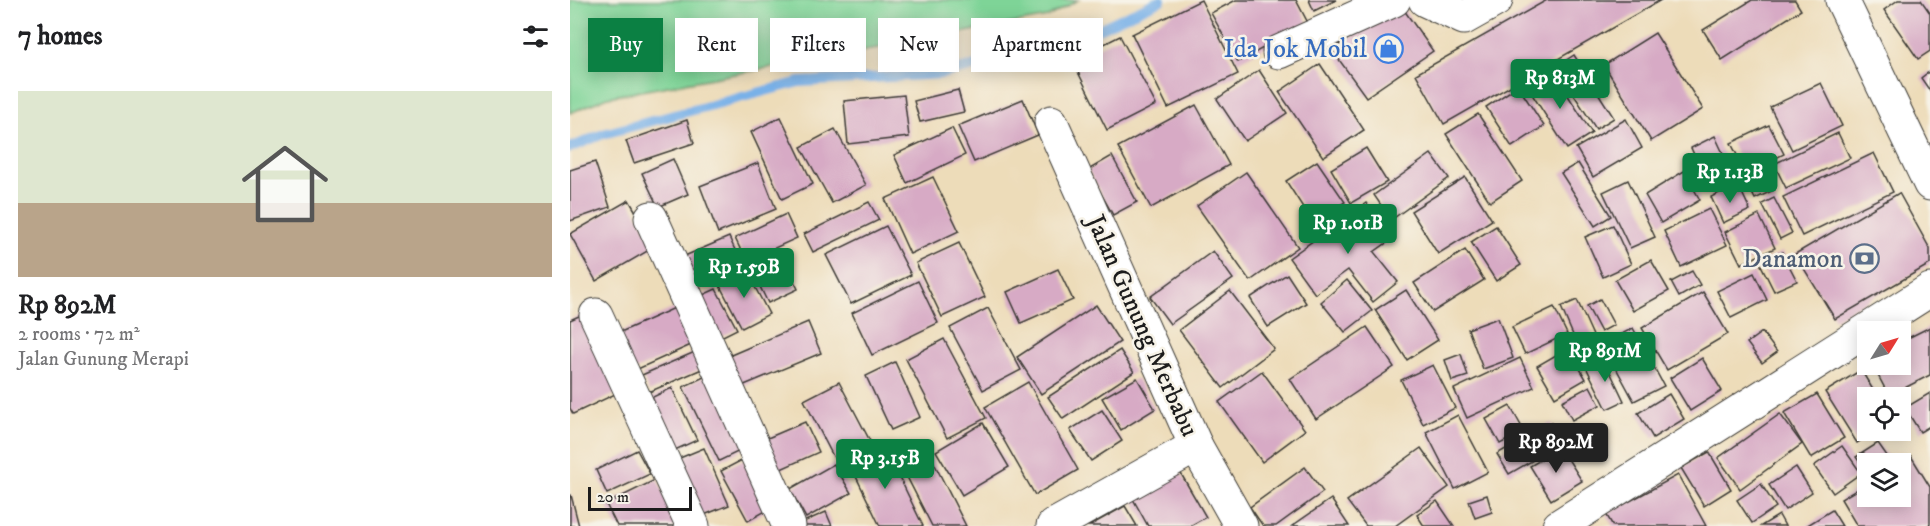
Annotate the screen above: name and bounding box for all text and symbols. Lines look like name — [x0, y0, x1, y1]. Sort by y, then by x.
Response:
chip: Buy — [588, 18, 663, 72]
chip: Rent — [675, 18, 758, 72]
chip: Filters — [770, 18, 866, 72]
chip: New — [878, 18, 959, 72]
chip: Apartment — [971, 18, 1103, 72]
text: 7 homes — [18, 20, 102, 53]
icon: filters — [519, 20, 552, 53]
place label: Ida Jok Mobil — [1223, 33, 1367, 66]
shop icon: Ida Jok Mobil — [1372, 33, 1404, 65]
pin: Rp 813M — [1505, 59, 1615, 110]
text: Rp 813M — [1525, 66, 1595, 91]
icon: home — [231, 130, 339, 238]
pin: Rp 1.13B — [1668, 153, 1792, 204]
text: Rp 1.13B — [1696, 160, 1764, 185]
pin: Rp 1.01B — [1286, 204, 1410, 255]
street label: Jalan Gunung Merbabu — [1077, 208, 1206, 442]
text: Rp 1.01B — [1313, 211, 1383, 236]
place label: Danamon — [1742, 243, 1843, 276]
bank icon: Danamon — [1848, 243, 1880, 275]
pin: Rp 1.59B — [682, 248, 806, 299]
text: Rp 1.59B — [708, 255, 780, 280]
text: Rp 892M — [18, 289, 116, 322]
north arrow — [1857, 321, 1911, 375]
map controls — [1857, 321, 1911, 507]
text: 2 rooms · 72 m² — [18, 322, 140, 347]
pin: Rp 891M — [1550, 332, 1660, 383]
text: Rp 891M — [1568, 339, 1642, 364]
text: Jalan Gunung Merapi — [18, 347, 189, 372]
button: locate — [1857, 387, 1911, 441]
pin: Rp 892M — [1501, 423, 1611, 474]
text: Rp 892M — [1518, 430, 1594, 455]
pin: Rp 3.15B — [823, 439, 947, 490]
text: Rp 3.15B — [850, 446, 920, 471]
button: layers — [1857, 453, 1911, 507]
scale bar — [588, 484, 692, 512]
text: 20 m — [597, 487, 629, 507]

